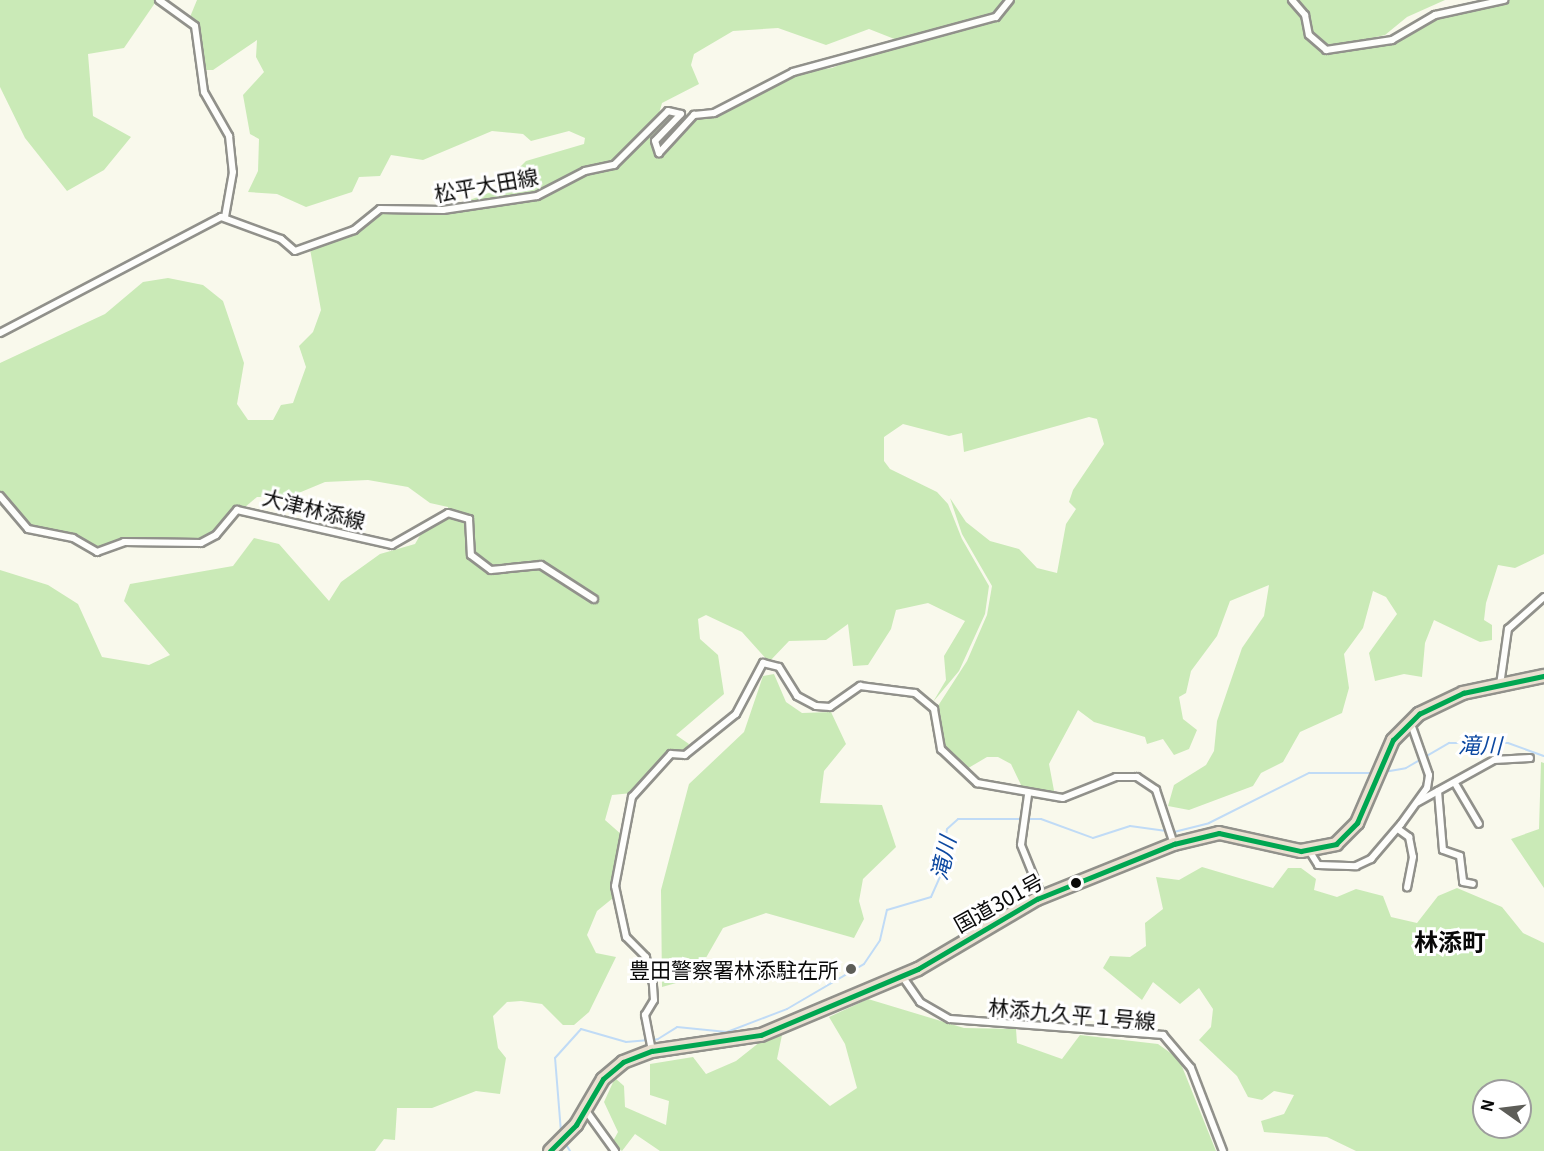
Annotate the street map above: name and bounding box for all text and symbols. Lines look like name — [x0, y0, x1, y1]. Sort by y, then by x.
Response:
street label: 松平大田線 — [432, 162, 540, 206]
street label: 大津林添線 — [260, 483, 368, 533]
water label: 滝川 — [1458, 730, 1502, 758]
water label: 滝川 — [924, 834, 960, 882]
street label: 国道301号 — [949, 867, 1047, 937]
unlabelled marker — [1070, 877, 1082, 889]
district label: 林添町 — [1414, 927, 1486, 955]
place label: 豊田警察署林添駐在所 — [629, 956, 839, 982]
marker: 豊田警察署林添駐在所 — [844, 962, 858, 976]
street label: 林添九久平１号線 — [987, 993, 1157, 1033]
north arrow — [1472, 1079, 1532, 1139]
text: N — [1473, 1096, 1500, 1114]

